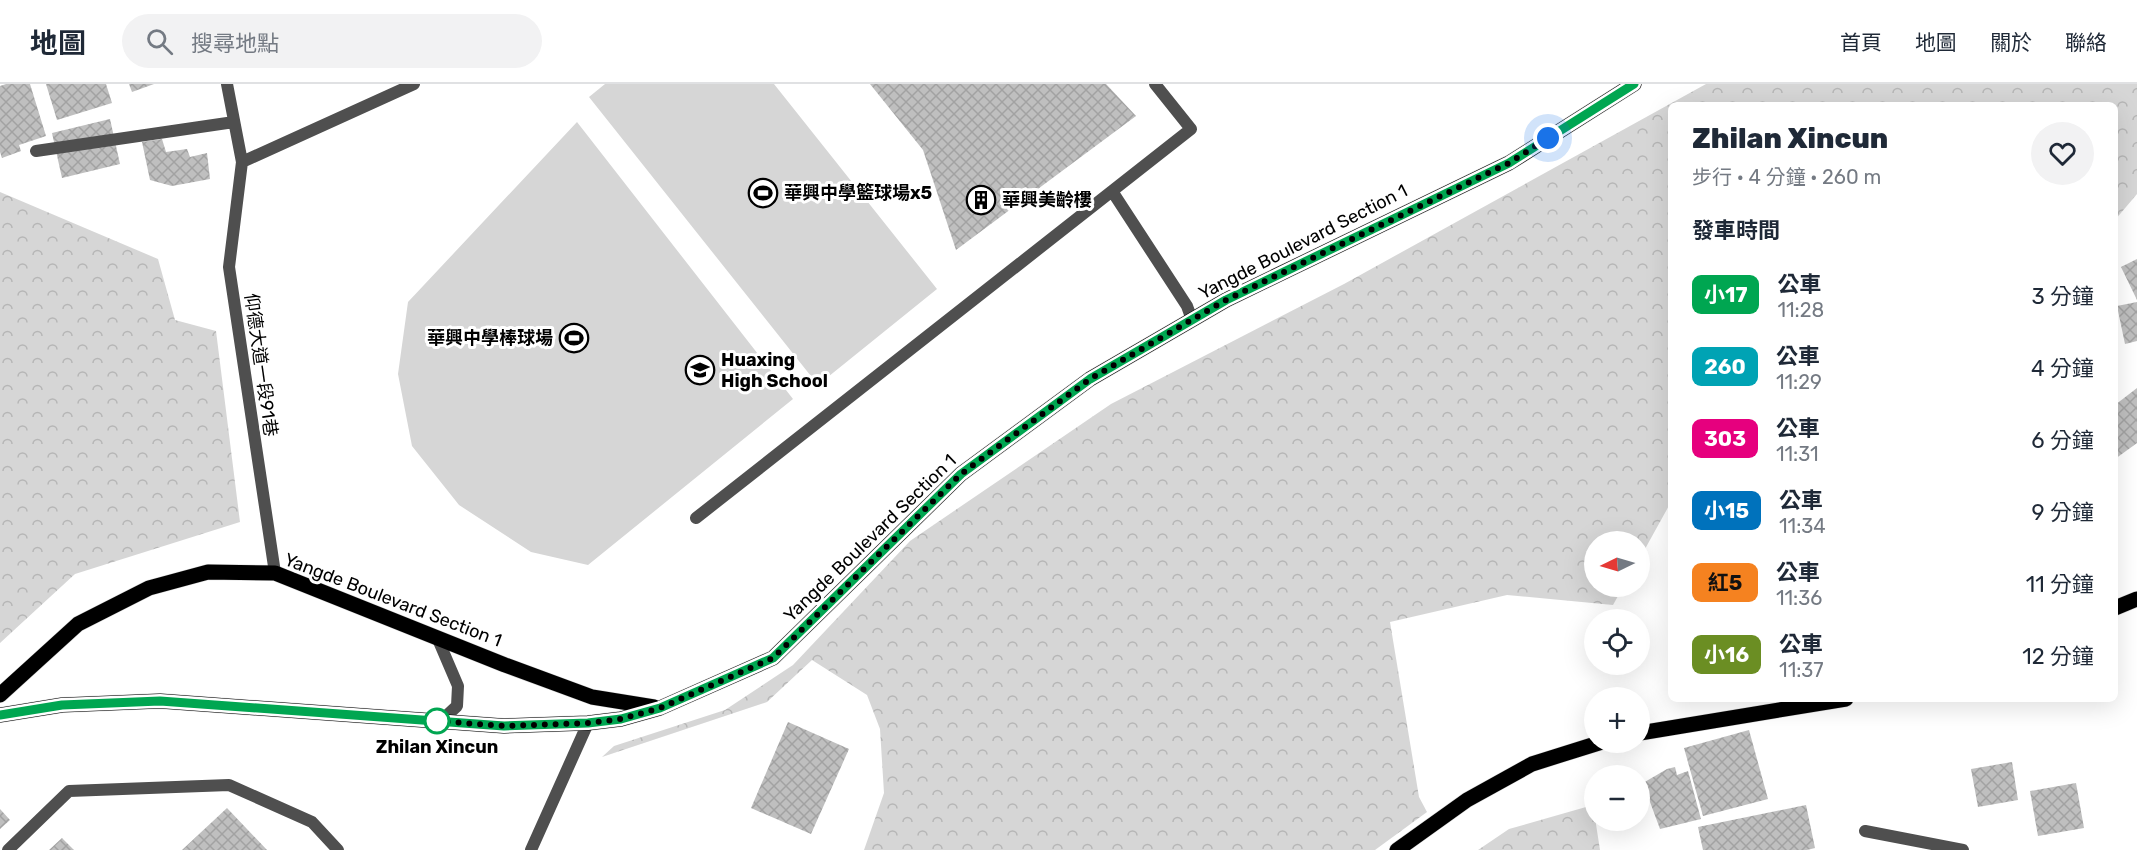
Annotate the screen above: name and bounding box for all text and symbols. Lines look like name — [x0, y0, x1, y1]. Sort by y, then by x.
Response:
search box — [122, 14, 542, 68]
icon: search — [143, 25, 176, 58]
text: 地圖 — [30, 27, 86, 60]
text: 搜尋地點 — [191, 30, 279, 57]
text: 首頁 — [1840, 30, 1882, 55]
text: 地圖 — [1915, 30, 1957, 55]
text: 關於 — [1990, 30, 2032, 55]
text: 聯絡 — [2065, 30, 2107, 55]
text: Zhilan Xincun — [1692, 122, 1888, 155]
button: heart — [2031, 122, 2094, 185]
your location — [1533, 123, 1563, 153]
text: 步行 · 4 分鐘 · 260 m — [1692, 165, 1881, 189]
sports icon: 華興中學籃球場x5 — [747, 177, 779, 209]
street label: Yangde Boulevard Section 1 — [1195, 180, 1411, 304]
place label: 華興中學籃球場x5 — [784, 182, 932, 204]
building icon: 華興美齡樓 — [965, 184, 997, 216]
place label: 華興美齡樓 — [1002, 189, 1092, 211]
text: 發車時間 — [1692, 217, 1780, 244]
text: 公車 — [1777, 271, 1822, 298]
text: 小17 — [1704, 282, 1747, 307]
text: 3 分鐘 — [2031, 283, 2094, 310]
street label: 仰德大道一段91巷 — [240, 292, 282, 438]
text: 11:28 — [1777, 298, 1824, 322]
sports icon: 華興中學棒球場 — [558, 322, 590, 354]
place label: 華興中學棒球場 — [427, 327, 553, 349]
text: 公車 — [1776, 343, 1820, 370]
place label: Huaxing High School — [721, 349, 828, 392]
school or university icon: Huaxing High School — [684, 354, 716, 386]
text: 260 — [1704, 354, 1746, 379]
text: 4 分鐘 — [2031, 355, 2094, 382]
text: 11:29 — [1776, 370, 1822, 394]
text: 公車 — [1776, 415, 1820, 442]
text: 303 — [1704, 426, 1746, 451]
text: 6 分鐘 — [2031, 427, 2094, 454]
text: 11:31 — [1776, 442, 1818, 466]
street label: Yangde Boulevard Section 1 — [779, 450, 961, 626]
text: 公車 — [1779, 487, 1823, 514]
text: 小15 — [1704, 498, 1749, 523]
text: 9 分鐘 — [2032, 499, 2094, 526]
text: 11:34 — [1779, 514, 1826, 538]
north arrow — [1584, 531, 1650, 597]
map controls — [1584, 531, 1650, 831]
street label: Yangde Boulevard Section 1 — [281, 548, 505, 652]
text: 公車 — [1776, 559, 1820, 586]
text: 紅5 — [1708, 570, 1742, 595]
text: 11 分鐘 — [2026, 571, 2094, 598]
text: 11:36 — [1776, 586, 1822, 610]
button: locate — [1584, 609, 1650, 675]
text: 公車 — [1779, 631, 1823, 658]
text: 小16 — [1704, 642, 1749, 667]
text: 12 分鐘 — [2022, 643, 2094, 670]
text: 11:37 — [1779, 658, 1824, 682]
button: + — [1584, 687, 1650, 753]
marker: Zhilan Xincun — [424, 708, 450, 734]
place label: Zhilan Xincun — [376, 736, 498, 758]
button: − — [1584, 765, 1650, 831]

